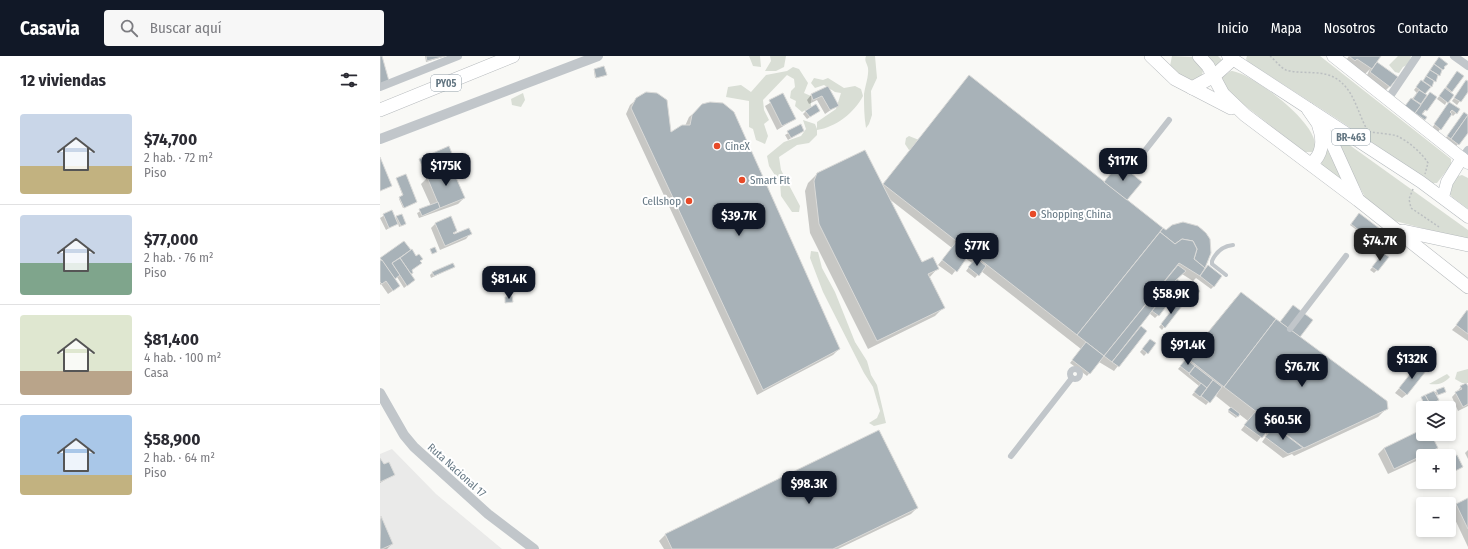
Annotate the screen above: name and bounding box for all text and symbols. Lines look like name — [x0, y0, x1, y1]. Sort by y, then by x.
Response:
search box — [104, 10, 384, 46]
text: Casavia — [20, 17, 80, 40]
icon: search — [118, 17, 140, 39]
text: Buscar aquí — [150, 19, 222, 37]
text: Inicio — [1217, 20, 1249, 37]
text: Mapa — [1271, 20, 1302, 37]
text: Nosotros — [1324, 20, 1375, 37]
text: Contacto — [1397, 20, 1448, 37]
icon: filters — [338, 69, 360, 91]
text: 12 viviendas — [20, 70, 106, 91]
road number: PY05 — [431, 75, 461, 91]
text: $74,700 — [144, 129, 197, 150]
road number: BR-463 — [1332, 129, 1370, 145]
icon: home — [52, 130, 100, 178]
place label: CineX — [725, 140, 751, 153]
marker: CineX — [712, 141, 722, 151]
pin: $117K — [1095, 148, 1151, 182]
text: 2 hab. · 72 m² — [144, 150, 213, 165]
pin: $175K — [418, 153, 474, 187]
text: $117K — [1108, 153, 1138, 168]
text: $175K — [431, 158, 461, 173]
text: Piso — [144, 165, 166, 180]
place label: Smart Fit — [750, 174, 791, 187]
marker: Smart Fit — [737, 175, 747, 185]
place label: Cellshop — [642, 195, 681, 208]
marker: Cellshop — [684, 196, 694, 206]
pin: $39.7K — [706, 203, 772, 237]
text: $39.7K — [721, 208, 757, 223]
place label: Shopping China — [1041, 208, 1111, 221]
marker: Shopping China — [1028, 209, 1038, 219]
pin: $74.7K — [1347, 228, 1413, 262]
text: $77,000 — [144, 229, 198, 250]
icon: home — [52, 231, 100, 279]
pin: $77K — [953, 233, 1001, 267]
text: $74.7K — [1363, 233, 1397, 248]
text: $77K — [965, 238, 989, 253]
text: 2 hab. · 76 m² — [144, 250, 214, 265]
text: Piso — [144, 265, 166, 280]
pin: $81.4K — [476, 266, 542, 300]
text: $81.4K — [491, 271, 527, 286]
pin: $58.9K — [1138, 281, 1204, 315]
text: $58.9K — [1153, 286, 1189, 301]
text: $81,400 — [144, 329, 199, 350]
icon: home — [52, 331, 100, 379]
pin: $91.4K — [1155, 332, 1221, 366]
text: $91.4K — [1170, 337, 1206, 352]
pin: $132K — [1384, 346, 1440, 380]
text: 4 hab. · 100 m² — [144, 350, 221, 365]
text: $132K — [1396, 351, 1428, 366]
pin: $76.7K — [1269, 354, 1335, 388]
text: $76.7K — [1285, 359, 1319, 374]
text: Casa — [144, 365, 169, 380]
map controls — [1416, 401, 1456, 537]
button: layers — [1416, 401, 1456, 441]
pin: $60.5K — [1250, 407, 1316, 441]
text: $60.5K — [1264, 412, 1302, 427]
text: $58,900 — [144, 429, 201, 450]
icon: home — [52, 431, 100, 479]
street label: Ruta Nacional 17 — [425, 441, 489, 500]
button: + — [1416, 449, 1456, 489]
text: 2 hab. · 64 m² — [144, 450, 215, 465]
text: Piso — [144, 465, 166, 480]
pin: $98.3K — [776, 471, 842, 505]
text: $98.3K — [791, 476, 827, 491]
button: − — [1416, 497, 1456, 537]

